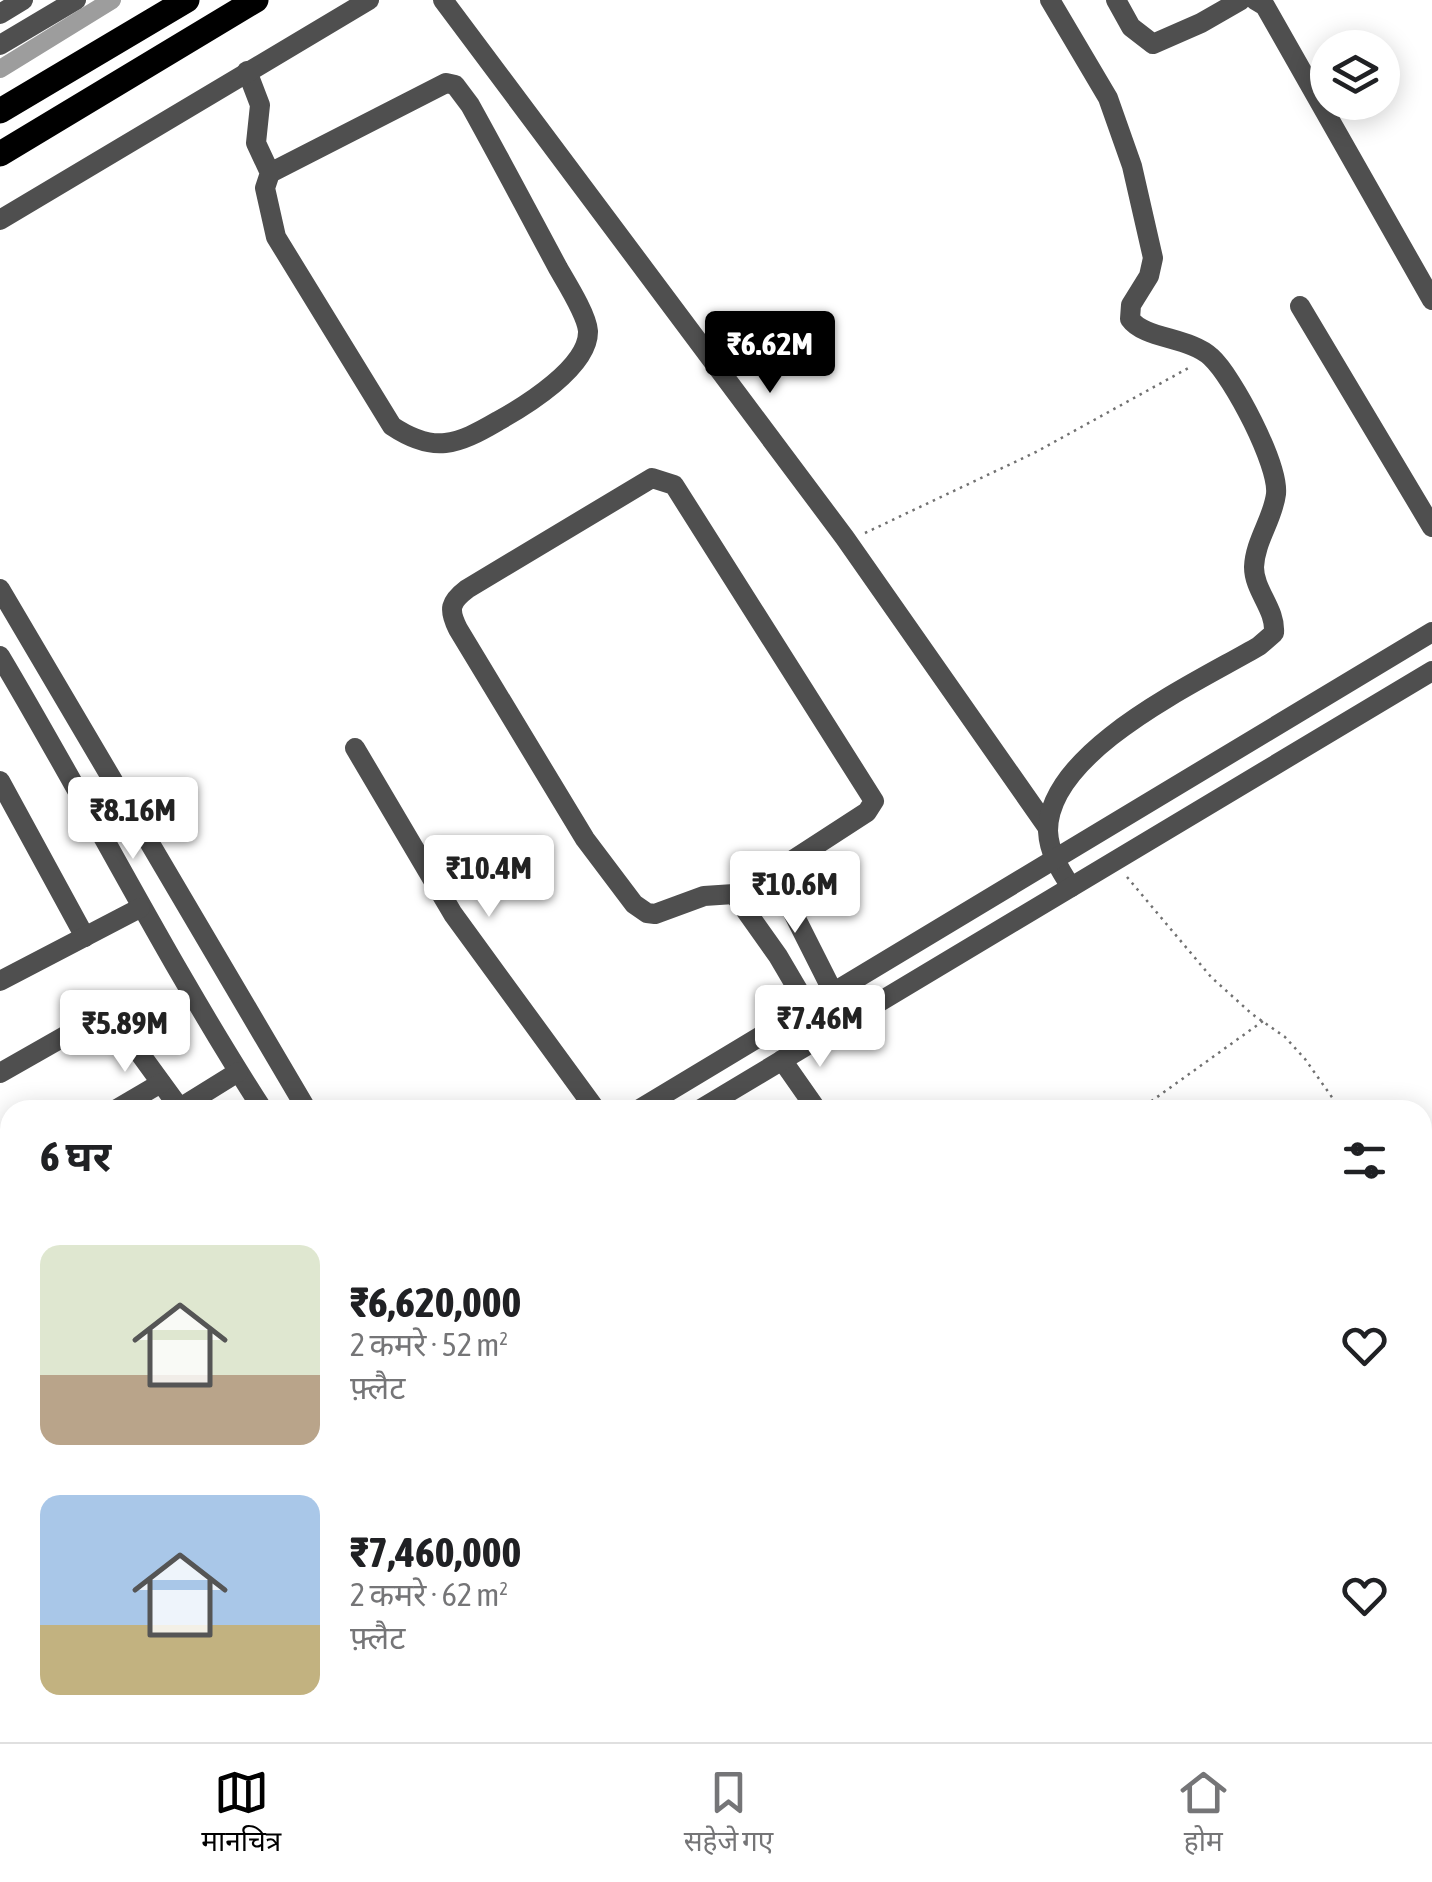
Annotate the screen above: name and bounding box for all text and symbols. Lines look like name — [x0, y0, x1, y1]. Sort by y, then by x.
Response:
map controls — [1310, 30, 1400, 120]
button: layers — [1310, 30, 1400, 120]
pin: ₹6.62M — [689, 311, 851, 396]
text: ₹6.62M — [727, 325, 813, 362]
pin: ₹8.16M — [52, 777, 214, 862]
text: ₹8.16M — [90, 791, 176, 828]
pin: ₹10.4M — [408, 835, 570, 920]
text: ₹10.4M — [446, 849, 532, 886]
pin: ₹10.6M — [714, 851, 876, 936]
text: ₹10.6M — [752, 865, 838, 902]
pin: ₹7.46M — [739, 985, 901, 1070]
pin: ₹5.89M — [44, 990, 206, 1075]
text: ₹7.46M — [777, 999, 863, 1036]
text: ₹5.89M — [82, 1004, 168, 1041]
text: 6 घर — [40, 1132, 111, 1180]
icon: filters — [1337, 1133, 1392, 1188]
text: ₹6,620,000 — [350, 1278, 521, 1326]
icon: home — [120, 1285, 240, 1405]
icon: heart — [1337, 1318, 1392, 1373]
text: 2 कमरे · 52 m² — [350, 1326, 508, 1363]
text: फ़्लैट — [350, 1369, 405, 1406]
text: ₹7,460,000 — [350, 1528, 521, 1576]
icon: home — [120, 1535, 240, 1655]
icon: heart — [1337, 1568, 1392, 1623]
text: 2 कमरे · 62 m² — [350, 1576, 508, 1613]
text: फ़्लैट — [350, 1619, 405, 1656]
tab: मानचित्र — [201, 1765, 281, 1862]
tab: सहेजे गए — [684, 1765, 773, 1862]
tab: होम — [1176, 1765, 1231, 1862]

